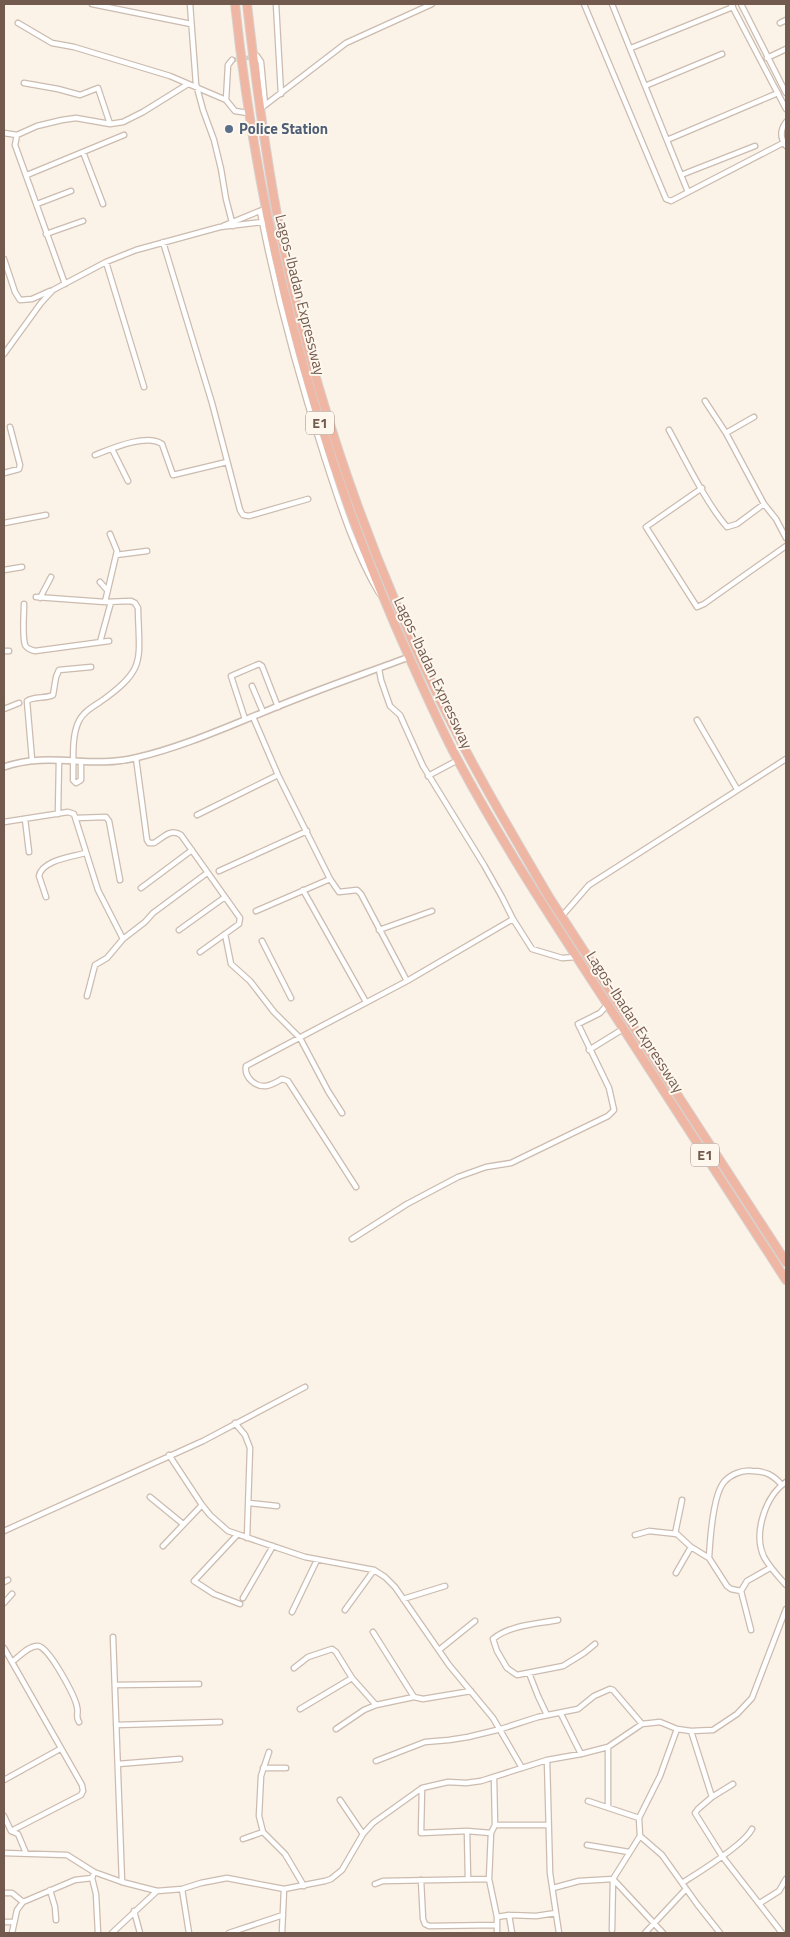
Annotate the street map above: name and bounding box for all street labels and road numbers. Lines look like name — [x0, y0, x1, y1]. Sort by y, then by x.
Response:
street label: Lagos-Ibadan Expressway — [269, 212, 332, 378]
road number: E1 — [306, 412, 334, 434]
street label: Lagos-Ibadan Expressway — [388, 593, 479, 752]
street label: Lagos-Ibadan Expressway — [581, 946, 690, 1097]
road number: E1 — [691, 1144, 719, 1166]

